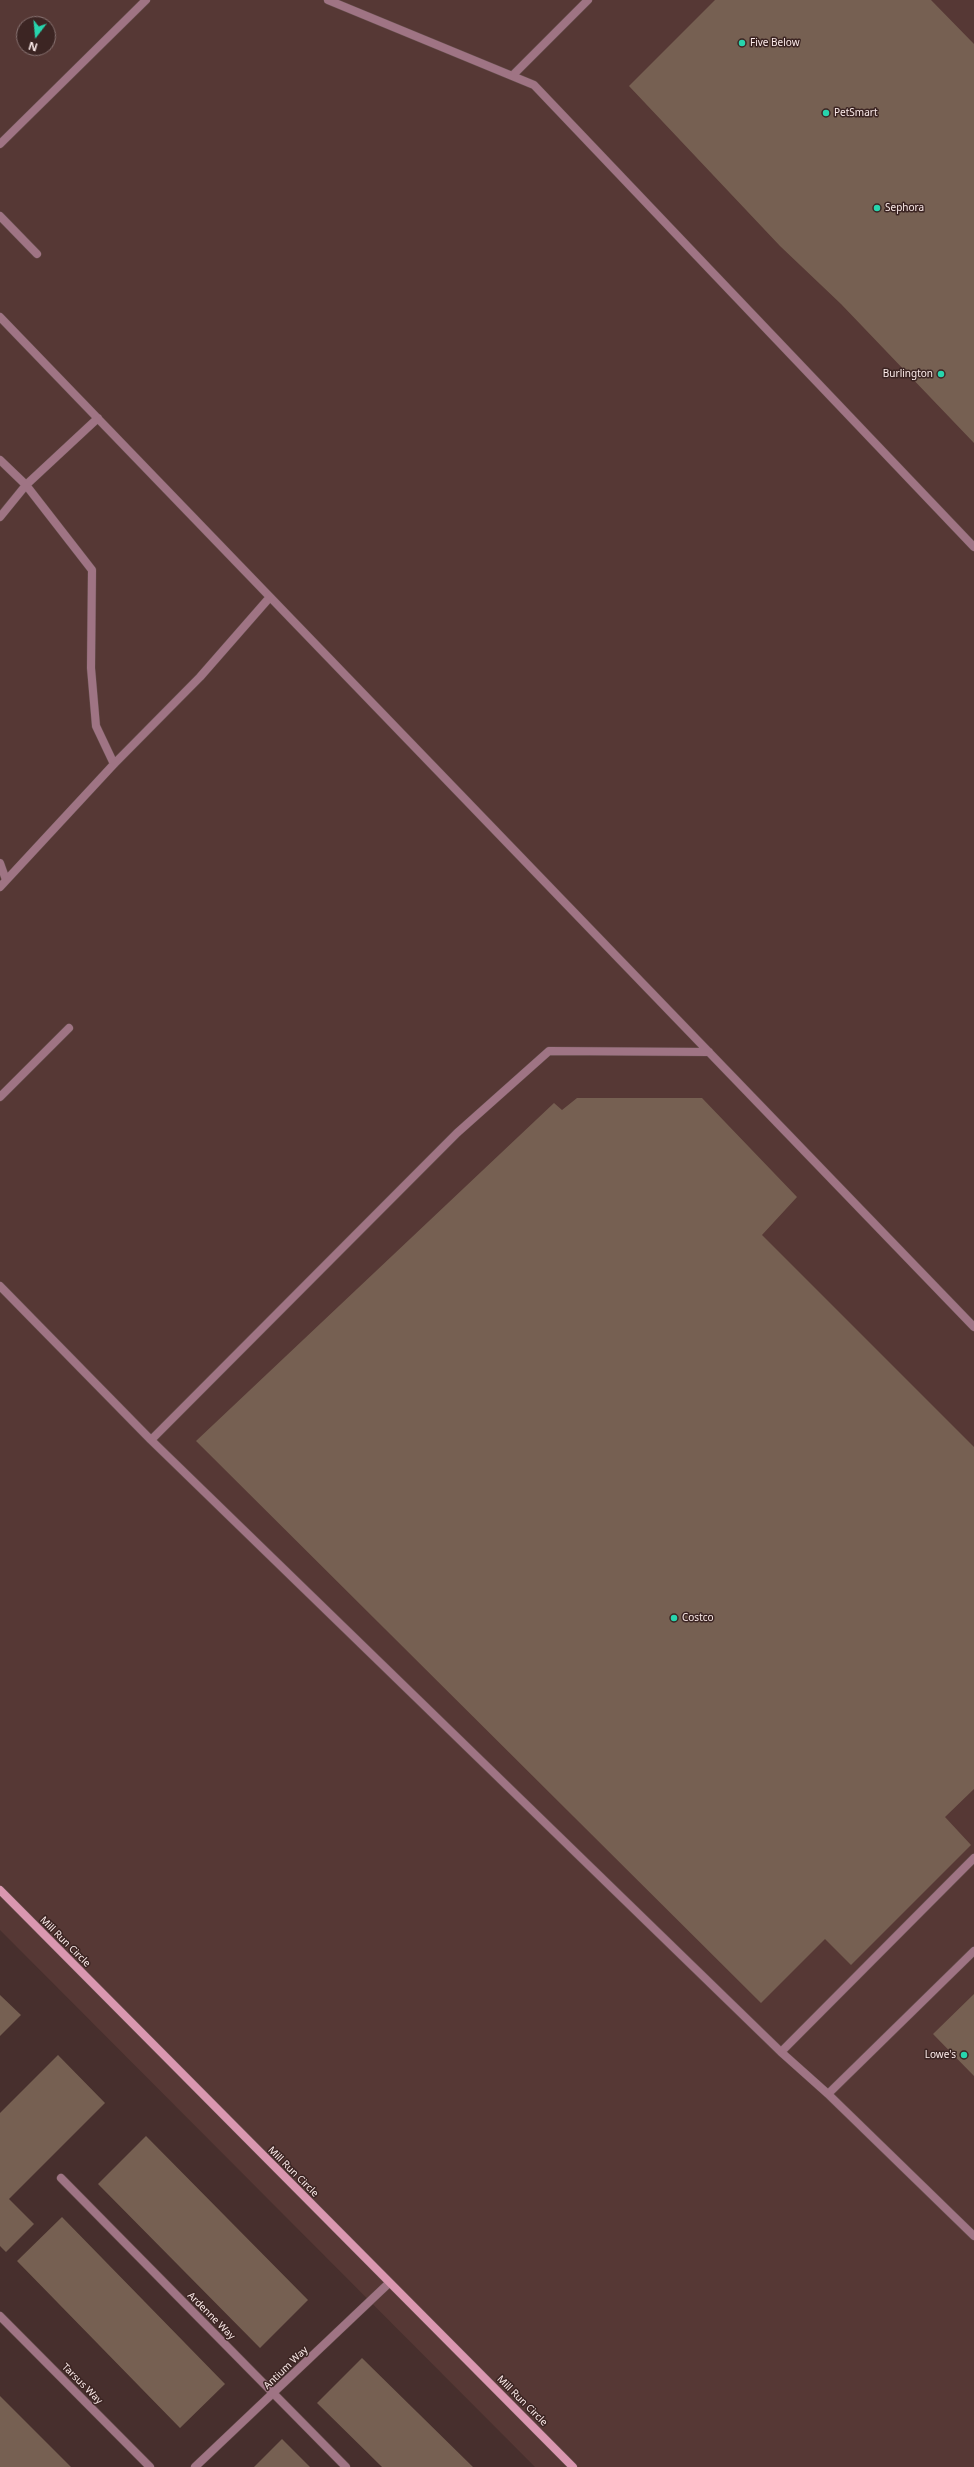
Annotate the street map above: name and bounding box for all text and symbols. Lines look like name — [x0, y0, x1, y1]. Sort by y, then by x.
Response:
north arrow — [16, 16, 56, 56]
place label: Five Below — [750, 37, 800, 49]
marker: Five Below — [737, 38, 747, 48]
text: N — [26, 39, 39, 56]
place label: PetSmart — [834, 107, 877, 119]
marker: PetSmart — [821, 108, 831, 118]
place label: Sephora — [885, 202, 924, 214]
marker: Sephora — [872, 203, 882, 213]
place label: Burlington — [883, 368, 933, 380]
marker: Burlington — [936, 369, 946, 379]
place label: Costco — [682, 1612, 714, 1624]
marker: Costco — [669, 1613, 679, 1623]
street label: Mill Run Circle — [37, 1914, 93, 1970]
place label: Lowe's — [925, 2049, 956, 2061]
marker: Lowe's — [959, 2050, 969, 2060]
street label: Mill Run Circle — [265, 2144, 321, 2200]
street label: Ardenne Way — [185, 2290, 237, 2342]
street label: Antium Way — [261, 2344, 311, 2392]
street label: Tarsus Way — [59, 2361, 105, 2407]
street label: Mill Run Circle — [494, 2373, 550, 2429]

